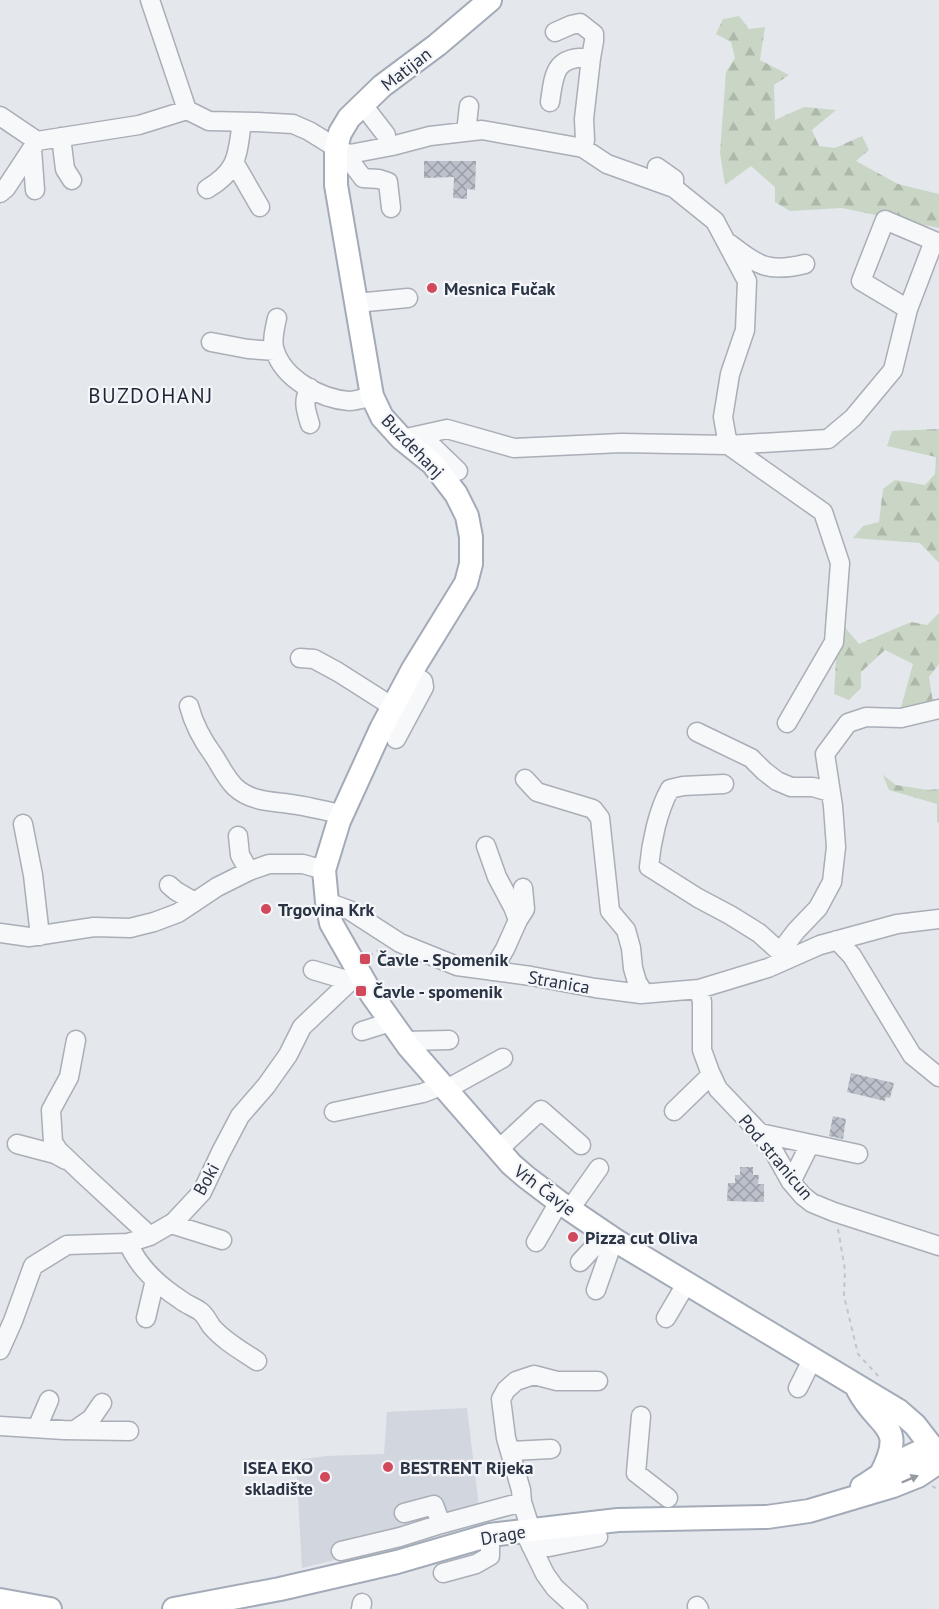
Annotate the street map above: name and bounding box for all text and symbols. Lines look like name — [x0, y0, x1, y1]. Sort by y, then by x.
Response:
street label: Matijan — [376, 42, 436, 96]
place label: Mesnica Fučak — [444, 277, 556, 300]
marker: Mesnica Fučak — [425, 281, 439, 295]
district label: BUZDOHANJ — [88, 382, 214, 409]
street label: Buzdehanj — [377, 409, 449, 483]
place label: Trgovina Krk — [278, 898, 375, 921]
marker: Trgovina Krk — [259, 902, 273, 916]
place label: Čavle - Spomenik — [377, 948, 508, 971]
marker: Čavle - Spomenik — [358, 952, 372, 966]
street label: Stranica — [526, 965, 592, 999]
place label: Čavle - spomenik — [373, 980, 502, 1003]
marker: Čavle - spomenik — [354, 984, 368, 998]
street label: Pod stranicun — [734, 1110, 818, 1204]
street label: Boki — [188, 1159, 224, 1199]
street label: Vrh Čavje — [509, 1159, 581, 1221]
place label: Pizza cut Oliva — [585, 1226, 698, 1249]
marker: Pizza cut Oliva — [566, 1230, 580, 1244]
place label: ISEA EKO skladište — [243, 1456, 313, 1500]
place label: BESTRENT Rijeka — [400, 1456, 533, 1479]
marker: BESTRENT Rijeka — [381, 1460, 395, 1474]
marker: ISEA EKO skladište — [318, 1470, 332, 1484]
one-way arrow — [901, 1474, 918, 1483]
street label: Drage — [479, 1520, 527, 1550]

